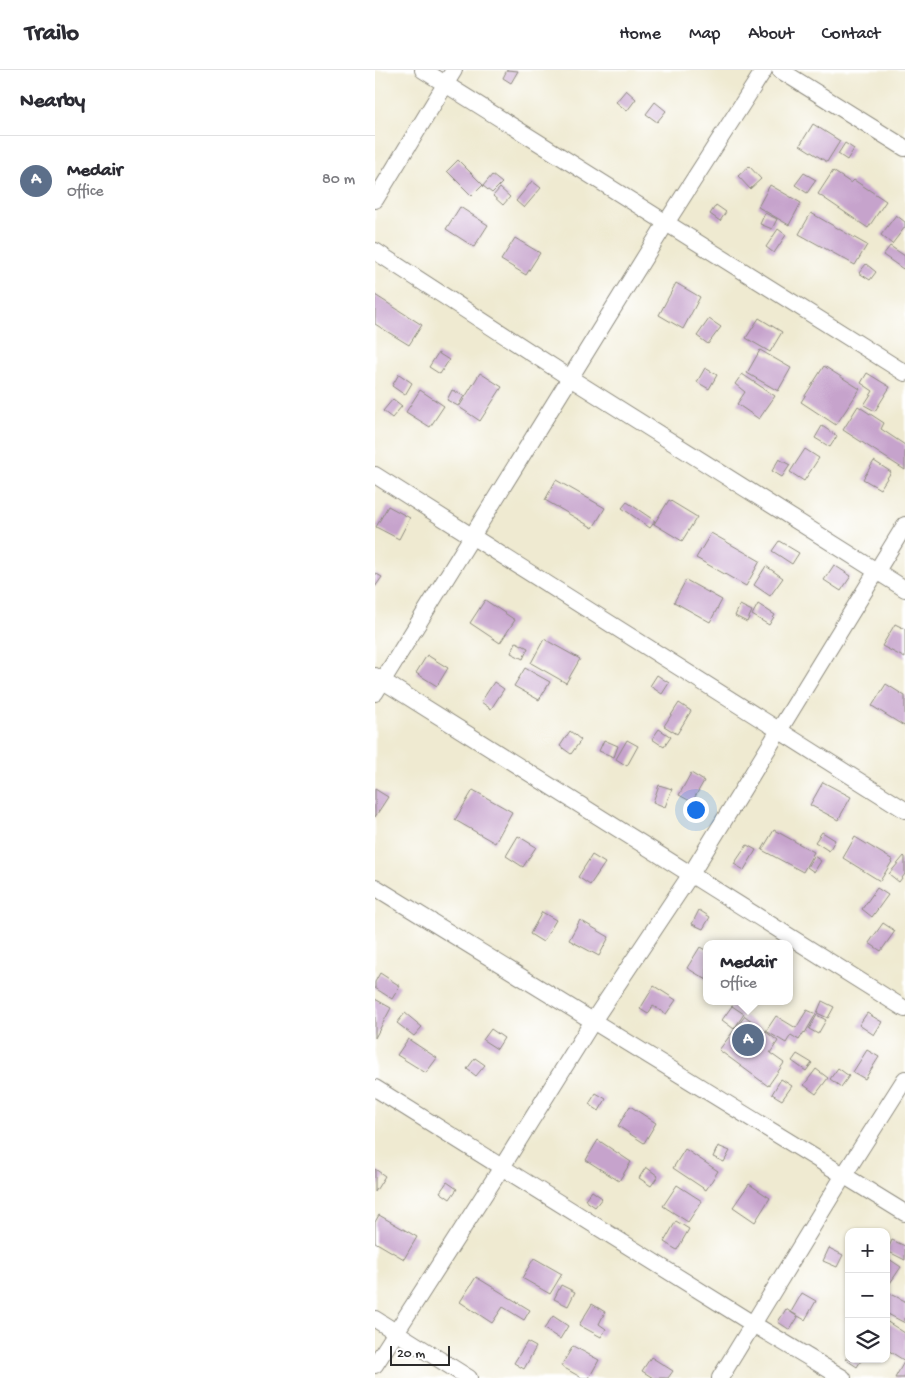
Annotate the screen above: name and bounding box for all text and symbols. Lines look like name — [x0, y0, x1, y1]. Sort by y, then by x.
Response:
text: Trailo — [25, 20, 79, 49]
text: Home — [619, 24, 661, 45]
text: Map — [689, 24, 720, 45]
text: About — [748, 24, 794, 45]
text: Contact — [822, 24, 880, 45]
text: Nearby — [20, 90, 85, 115]
text: Medair — [67, 160, 123, 183]
text: A — [31, 171, 41, 190]
text: 80 m — [322, 171, 355, 190]
text: Office — [67, 183, 104, 202]
your location — [683, 797, 709, 823]
popup — [703, 940, 793, 1005]
text: Medair — [720, 952, 776, 975]
text: Office — [720, 975, 757, 994]
pin: A — [732, 1021, 764, 1059]
map controls — [845, 1228, 890, 1363]
button: + — [845, 1228, 890, 1273]
button: − — [845, 1273, 890, 1318]
button: layers — [845, 1318, 890, 1363]
scale bar — [390, 1343, 450, 1366]
text: 20 m — [397, 1346, 425, 1363]

